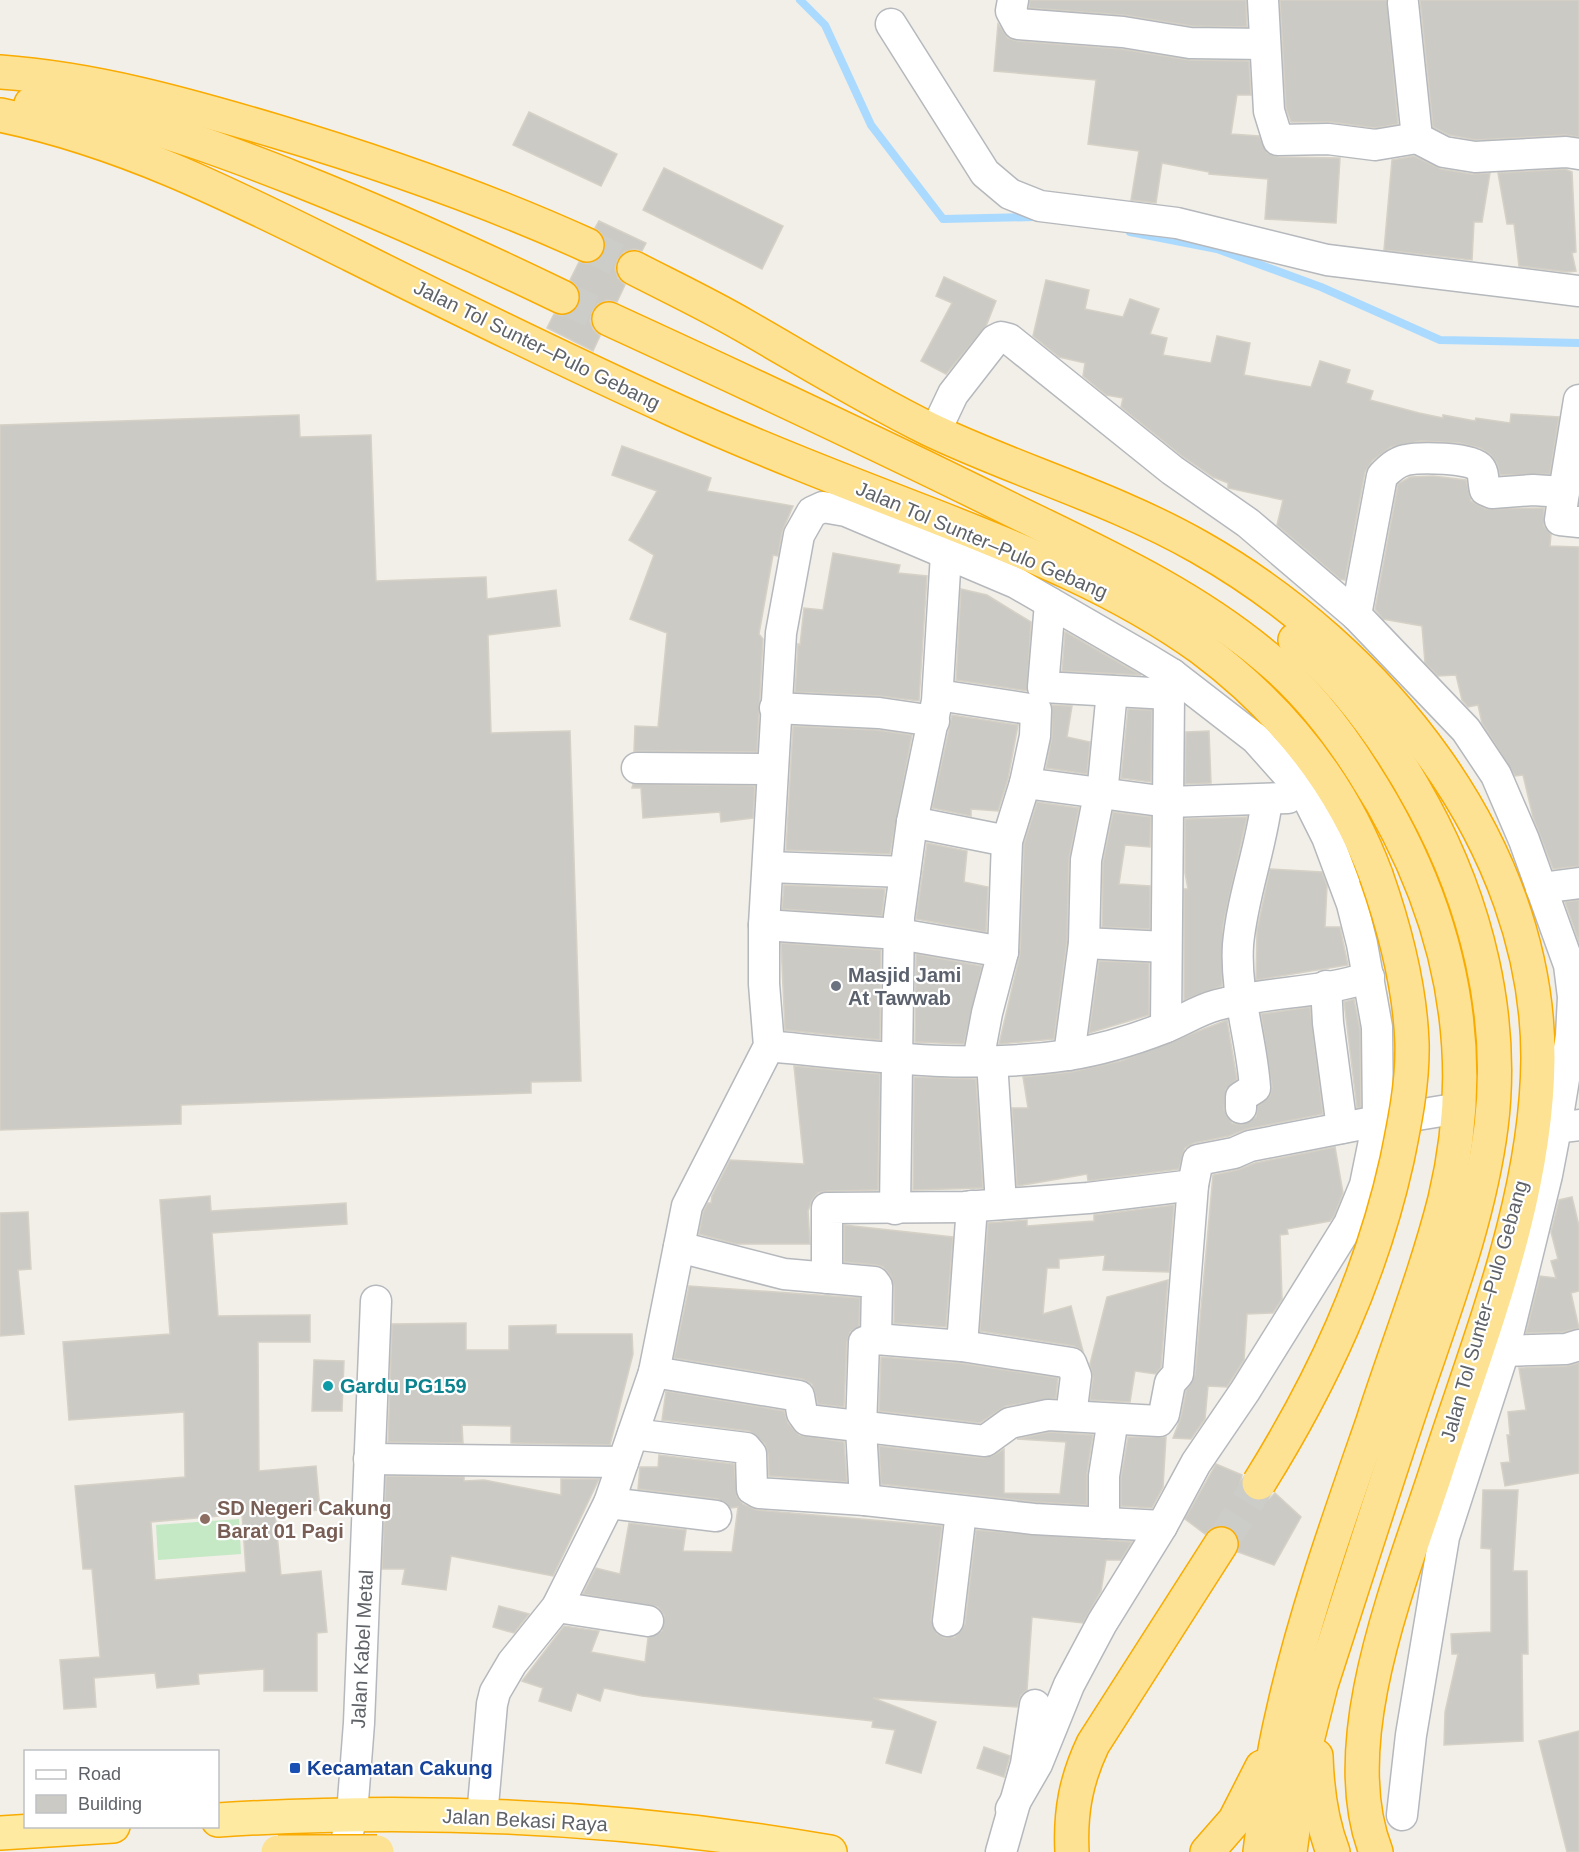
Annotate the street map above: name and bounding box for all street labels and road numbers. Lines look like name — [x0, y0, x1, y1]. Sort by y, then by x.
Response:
street label: Jalan Tol Sunter–Pulo Gebang — [410, 276, 664, 414]
street label: Jalan Tol Sunter–Pulo Gebang — [853, 477, 1111, 603]
street label: Jalan Tol Sunter–Pulo Gebang — [1436, 1178, 1532, 1444]
street label: Jalan Kabel Metal — [347, 1569, 377, 1729]
street label: Jalan Bekasi Raya — [442, 1805, 609, 1835]

